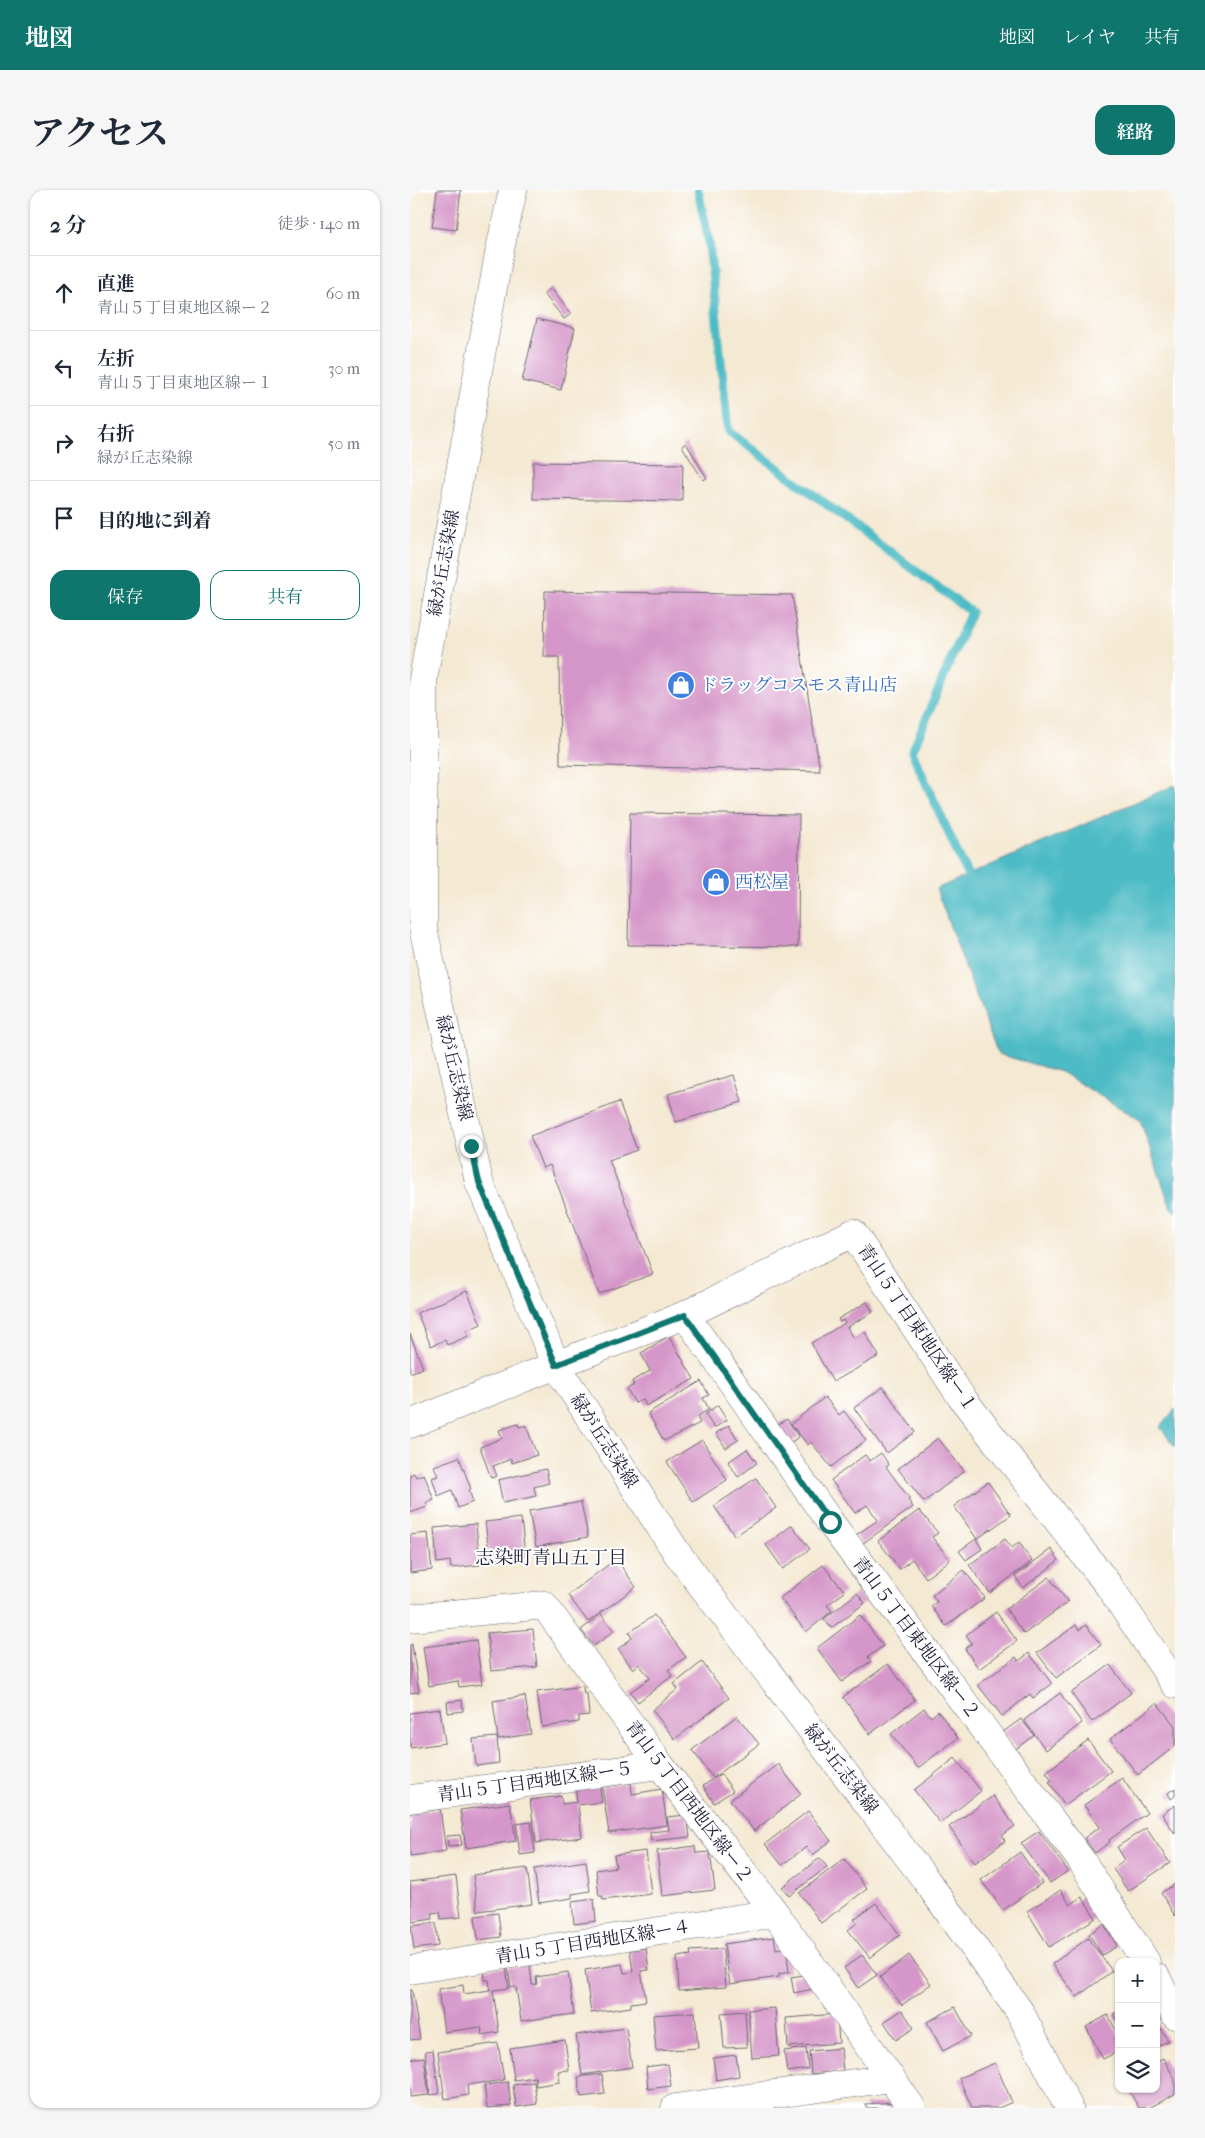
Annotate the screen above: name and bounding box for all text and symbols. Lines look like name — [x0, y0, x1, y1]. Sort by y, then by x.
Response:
text: 地図 — [25, 24, 73, 52]
text: 地図 — [999, 27, 1035, 48]
text: レイヤ — [1063, 27, 1116, 48]
text: 共有 — [1144, 27, 1180, 48]
button: 経路 — [1095, 105, 1175, 155]
text: アクセス — [30, 113, 169, 154]
text: 2 分 — [50, 213, 86, 237]
text: 徒歩 · 140 m — [277, 214, 360, 233]
text: 直進 — [97, 273, 135, 295]
icon: ahead — [50, 279, 78, 307]
text: 60 m — [326, 284, 360, 303]
text: 青山５丁目東地区線ー２ — [97, 298, 273, 317]
text: 左折 — [97, 348, 135, 370]
icon: left — [50, 354, 78, 382]
text: 30 m — [328, 359, 360, 378]
text: 青山５丁目東地区線ー１ — [97, 373, 273, 392]
text: 右折 — [97, 423, 135, 445]
icon: right — [50, 429, 78, 457]
text: 50 m — [328, 434, 360, 453]
text: 緑が丘志染線 — [97, 448, 193, 467]
icon: arrive — [50, 504, 78, 532]
street label: 緑が丘志染線 — [424, 508, 464, 618]
text: 目的地に到着 — [97, 510, 211, 532]
button: 保存 — [50, 570, 200, 620]
button: 共有 — [210, 570, 360, 620]
shop icon: ドラッグコスモス青山店 — [666, 670, 696, 700]
place label: ドラッグコスモス青山店 — [700, 675, 897, 696]
shop icon: 西松屋 — [701, 867, 731, 897]
place label: 西松屋 — [735, 872, 789, 893]
street label: 緑が丘志染線 — [432, 1013, 476, 1123]
route end — [460, 1135, 483, 1158]
street label: 青山５丁目東地区線ー１ — [853, 1240, 981, 1416]
street label: 緑が丘志染線 — [566, 1390, 642, 1492]
route start — [819, 1511, 842, 1534]
district label: 志染町青山五丁目 — [475, 1547, 627, 1569]
street label: 青山５丁目東地区線ー２ — [848, 1553, 984, 1723]
street label: 青山５丁目西地区線ー２ — [621, 1717, 757, 1887]
street label: 緑が丘志染線 — [799, 1720, 883, 1818]
street label: 青山５丁目西地区線ー５ — [436, 1758, 634, 1806]
street label: 青山５丁目西地区線ー４ — [494, 1916, 692, 1968]
map controls — [1115, 1958, 1160, 2093]
button: + — [1115, 1958, 1160, 2003]
button: − — [1115, 2003, 1160, 2048]
button: layers — [1115, 2048, 1160, 2093]

